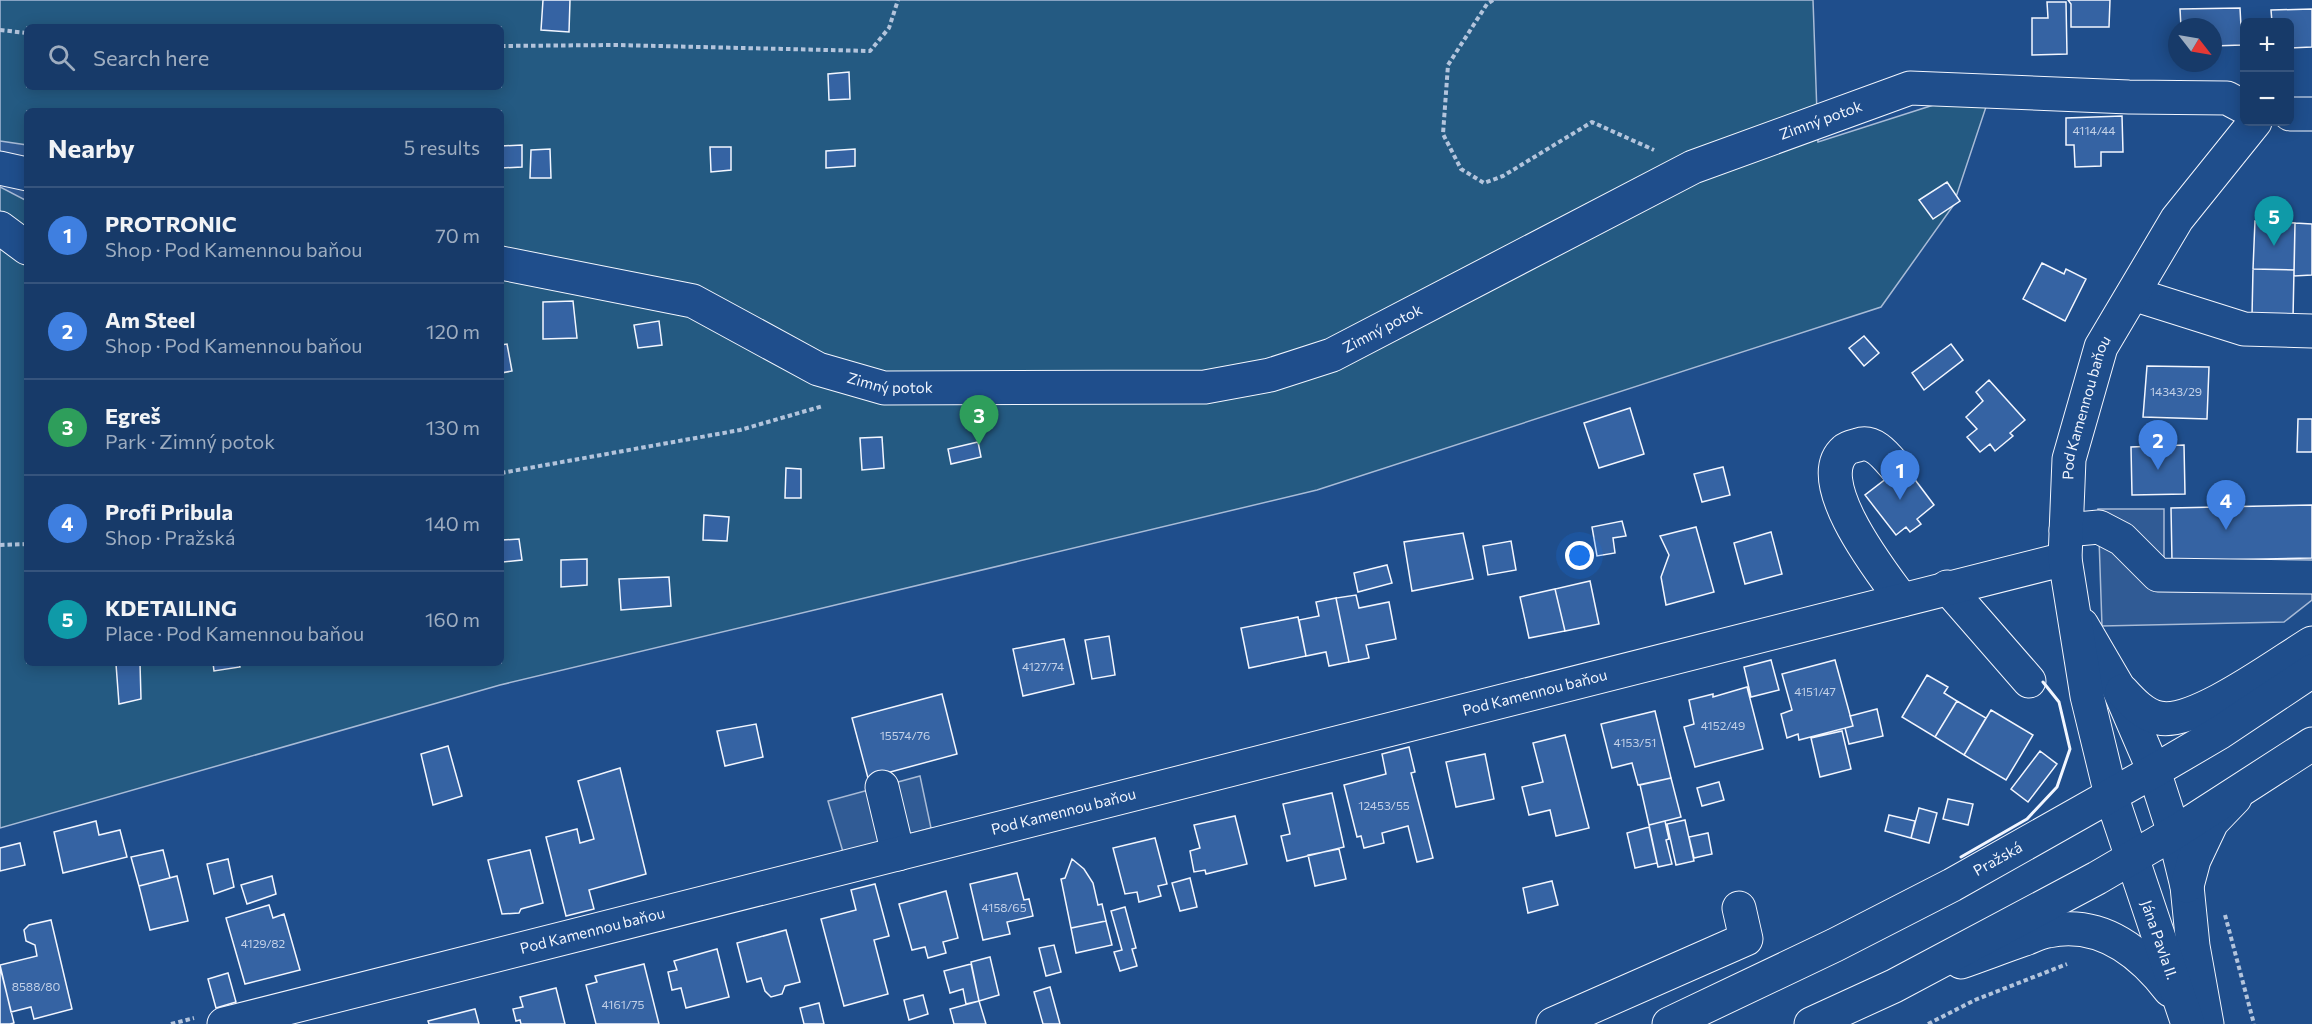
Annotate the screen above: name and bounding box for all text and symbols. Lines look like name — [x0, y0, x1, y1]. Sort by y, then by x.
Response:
north arrow — [2168, 18, 2222, 72]
map controls — [2240, 18, 2294, 126]
button: + — [2240, 18, 2294, 72]
search box — [24, 24, 504, 90]
icon: search — [45, 41, 78, 74]
text: Search here — [93, 44, 209, 71]
button: − — [2240, 72, 2294, 126]
street label: Zimný potok — [1777, 96, 1864, 143]
house number: 4114/44 — [2072, 123, 2116, 137]
text: Nearby — [48, 132, 135, 163]
text: 5 results — [404, 135, 480, 159]
pin: 5 — [2254, 196, 2294, 246]
text: PROTRONIC — [105, 210, 237, 237]
text: 1 — [63, 223, 72, 247]
text: 70 m — [435, 223, 480, 247]
text: Shop · Pod Kamennou baňou — [105, 237, 363, 261]
street label: Zimný potok — [1339, 300, 1425, 356]
text: Am Steel — [105, 306, 196, 333]
text: 2 — [62, 319, 73, 343]
text: 120 m — [426, 319, 480, 343]
street label: Pod Kamennou baňou — [2058, 332, 2114, 480]
text: Shop · Pod Kamennou baňou — [105, 333, 363, 357]
street label: Zimný potok — [845, 368, 933, 396]
house number: 14343/29 — [2150, 384, 2202, 398]
pin: 3 — [960, 396, 998, 445]
text: Egreš — [105, 402, 161, 429]
text: 3 — [62, 415, 73, 439]
text: 130 m — [426, 415, 480, 439]
pin: 2 — [2138, 420, 2178, 470]
text: Park · Zimný potok — [105, 429, 275, 453]
pin: 1 — [1880, 450, 1920, 500]
pin: 4 — [2206, 480, 2246, 530]
text: Profi Pribula — [105, 498, 233, 525]
text: 4 — [61, 511, 74, 535]
text: 140 m — [425, 511, 480, 535]
text: Shop · Pražská — [105, 525, 235, 549]
your location — [1565, 541, 1594, 570]
text: KDETAILING — [105, 594, 237, 621]
text: 5 — [62, 607, 73, 631]
text: 160 m — [425, 607, 480, 631]
text: Place · Pod Kamennou baňou — [105, 621, 364, 645]
house number: 4127/74 — [1022, 659, 1064, 673]
street label: Pod Kamennou baňou — [1460, 665, 1609, 719]
house number: 4151/47 — [1794, 684, 1836, 698]
house number: 4152/49 — [1701, 718, 1745, 732]
house number: 15574/76 — [880, 728, 930, 742]
house number: 4153/51 — [1614, 735, 1656, 749]
street label: Pod Kamennou baňou — [989, 784, 1138, 838]
house number: 12453/55 — [1358, 798, 1410, 812]
street label: Pražská — [1970, 837, 2025, 879]
street label: Jána Pavla II. — [2138, 898, 2182, 982]
house number: 4158/65 — [981, 900, 1027, 914]
street label: Pod Kamennou baňou — [518, 903, 667, 957]
house number: 4129/82 — [241, 936, 286, 950]
house number: 8588/80 — [12, 979, 60, 993]
house number: 4161/75 — [602, 997, 645, 1011]

